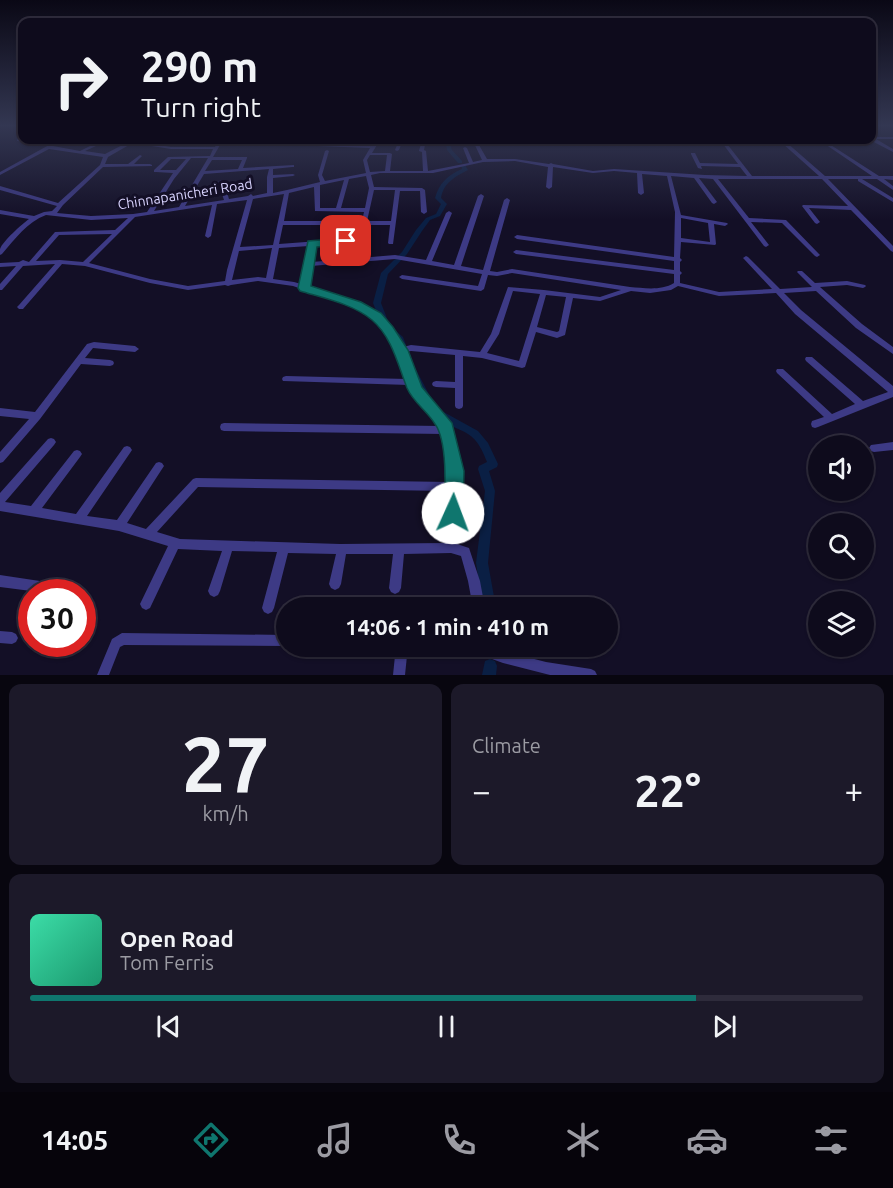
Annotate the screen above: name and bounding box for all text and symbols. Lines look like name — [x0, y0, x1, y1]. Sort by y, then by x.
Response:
icon: right — [42, 42, 120, 120]
text: 290 m — [141, 43, 258, 90]
text: Turn right — [141, 92, 261, 122]
street label: Chinnapanicheri Road — [116, 175, 254, 213]
pin — [320, 215, 371, 266]
icon: arrive — [329, 224, 362, 257]
map controls — [808, 435, 874, 657]
button: sound — [808, 435, 874, 501]
position arrow — [421, 481, 485, 545]
button: search — [808, 513, 874, 579]
speed limit sign: 30 — [18, 579, 96, 657]
button: layers — [808, 591, 874, 657]
text: 14:06 · 1 min · 410 m — [345, 614, 549, 639]
text: 27 — [182, 719, 269, 807]
text: Climate — [472, 734, 541, 757]
text: 22° — [634, 765, 701, 816]
text: − — [472, 772, 491, 809]
text: + — [844, 772, 863, 809]
text: km/h — [202, 802, 249, 825]
text: Open Road — [120, 926, 234, 951]
text: Tom Ferris — [120, 951, 214, 974]
icon: previous — [152, 1010, 185, 1043]
icon: pause — [430, 1010, 463, 1043]
icon: next — [708, 1010, 741, 1043]
icon: directions — [190, 1119, 232, 1161]
icon: music — [314, 1119, 356, 1161]
icon: phone — [438, 1119, 480, 1161]
icon: climate — [562, 1119, 604, 1161]
icon: car — [686, 1119, 728, 1161]
icon: filters — [810, 1119, 852, 1161]
text: 14:05 — [41, 1125, 109, 1155]

